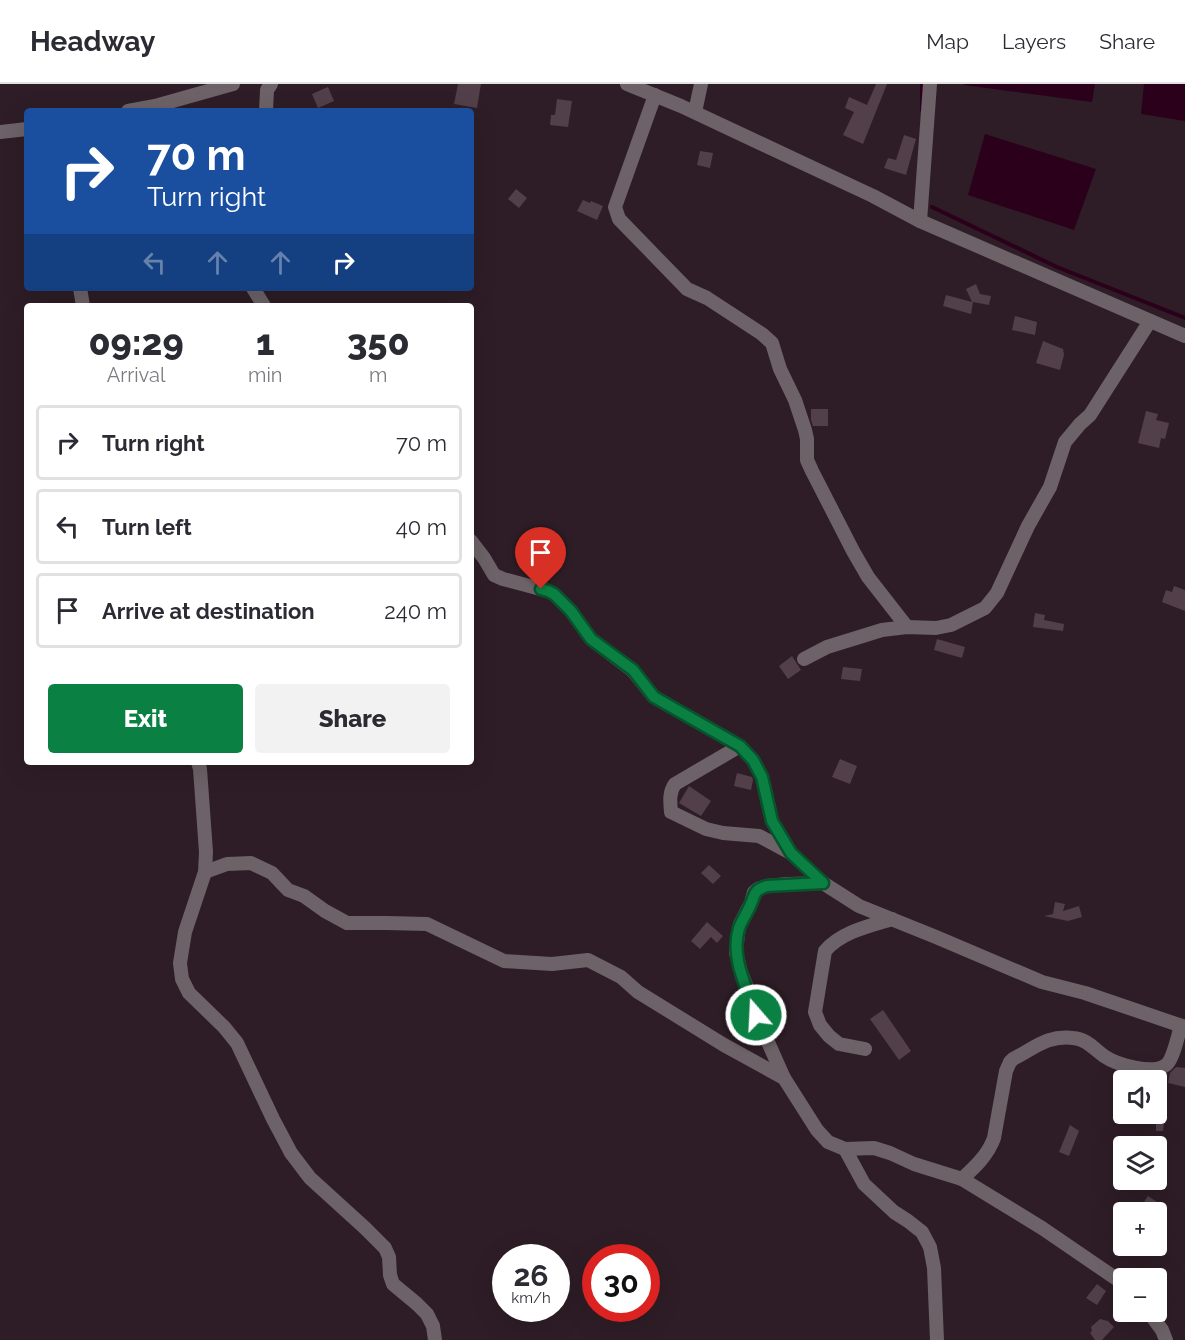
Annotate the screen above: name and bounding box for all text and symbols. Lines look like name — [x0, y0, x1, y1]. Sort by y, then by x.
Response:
text: Headway — [30, 25, 155, 58]
text: Map — [926, 29, 969, 54]
text: Layers — [1002, 29, 1066, 54]
text: Share — [1099, 29, 1155, 54]
text: 70 m — [147, 131, 246, 180]
icon: right — [48, 132, 126, 210]
text: Turn right — [147, 181, 266, 212]
icon: left — [138, 246, 171, 279]
icon: ahead — [201, 246, 234, 279]
icon: ahead — [264, 246, 297, 279]
icon: right — [327, 246, 360, 279]
text: 09:29 — [88, 321, 184, 363]
text: 1 — [256, 321, 275, 363]
text: 350 — [347, 321, 410, 363]
text: Arrival — [107, 363, 165, 387]
text: min — [248, 363, 282, 387]
text: m — [369, 363, 387, 387]
icon: right — [51, 426, 84, 459]
text: Turn right — [102, 430, 205, 456]
text: 70 m — [396, 430, 447, 456]
icon: left — [51, 510, 84, 543]
text: Turn left — [102, 514, 192, 540]
text: 40 m — [396, 514, 447, 540]
pin — [515, 527, 566, 589]
icon: arrive — [524, 536, 557, 569]
icon: arrive — [51, 594, 84, 627]
text: Arrive at destination — [102, 598, 315, 624]
text: 240 m — [384, 598, 447, 624]
button: Exit — [48, 684, 243, 753]
button: Share — [255, 684, 450, 753]
position arrow — [724, 983, 788, 1047]
map controls — [1113, 1070, 1167, 1322]
button: sound — [1113, 1070, 1167, 1124]
button: layers — [1113, 1136, 1167, 1190]
button: + — [1113, 1202, 1167, 1256]
speed limit sign: 30 — [582, 1244, 660, 1322]
text: 26 — [513, 1258, 549, 1293]
button: − — [1113, 1268, 1167, 1322]
text: km/h — [511, 1289, 551, 1307]

